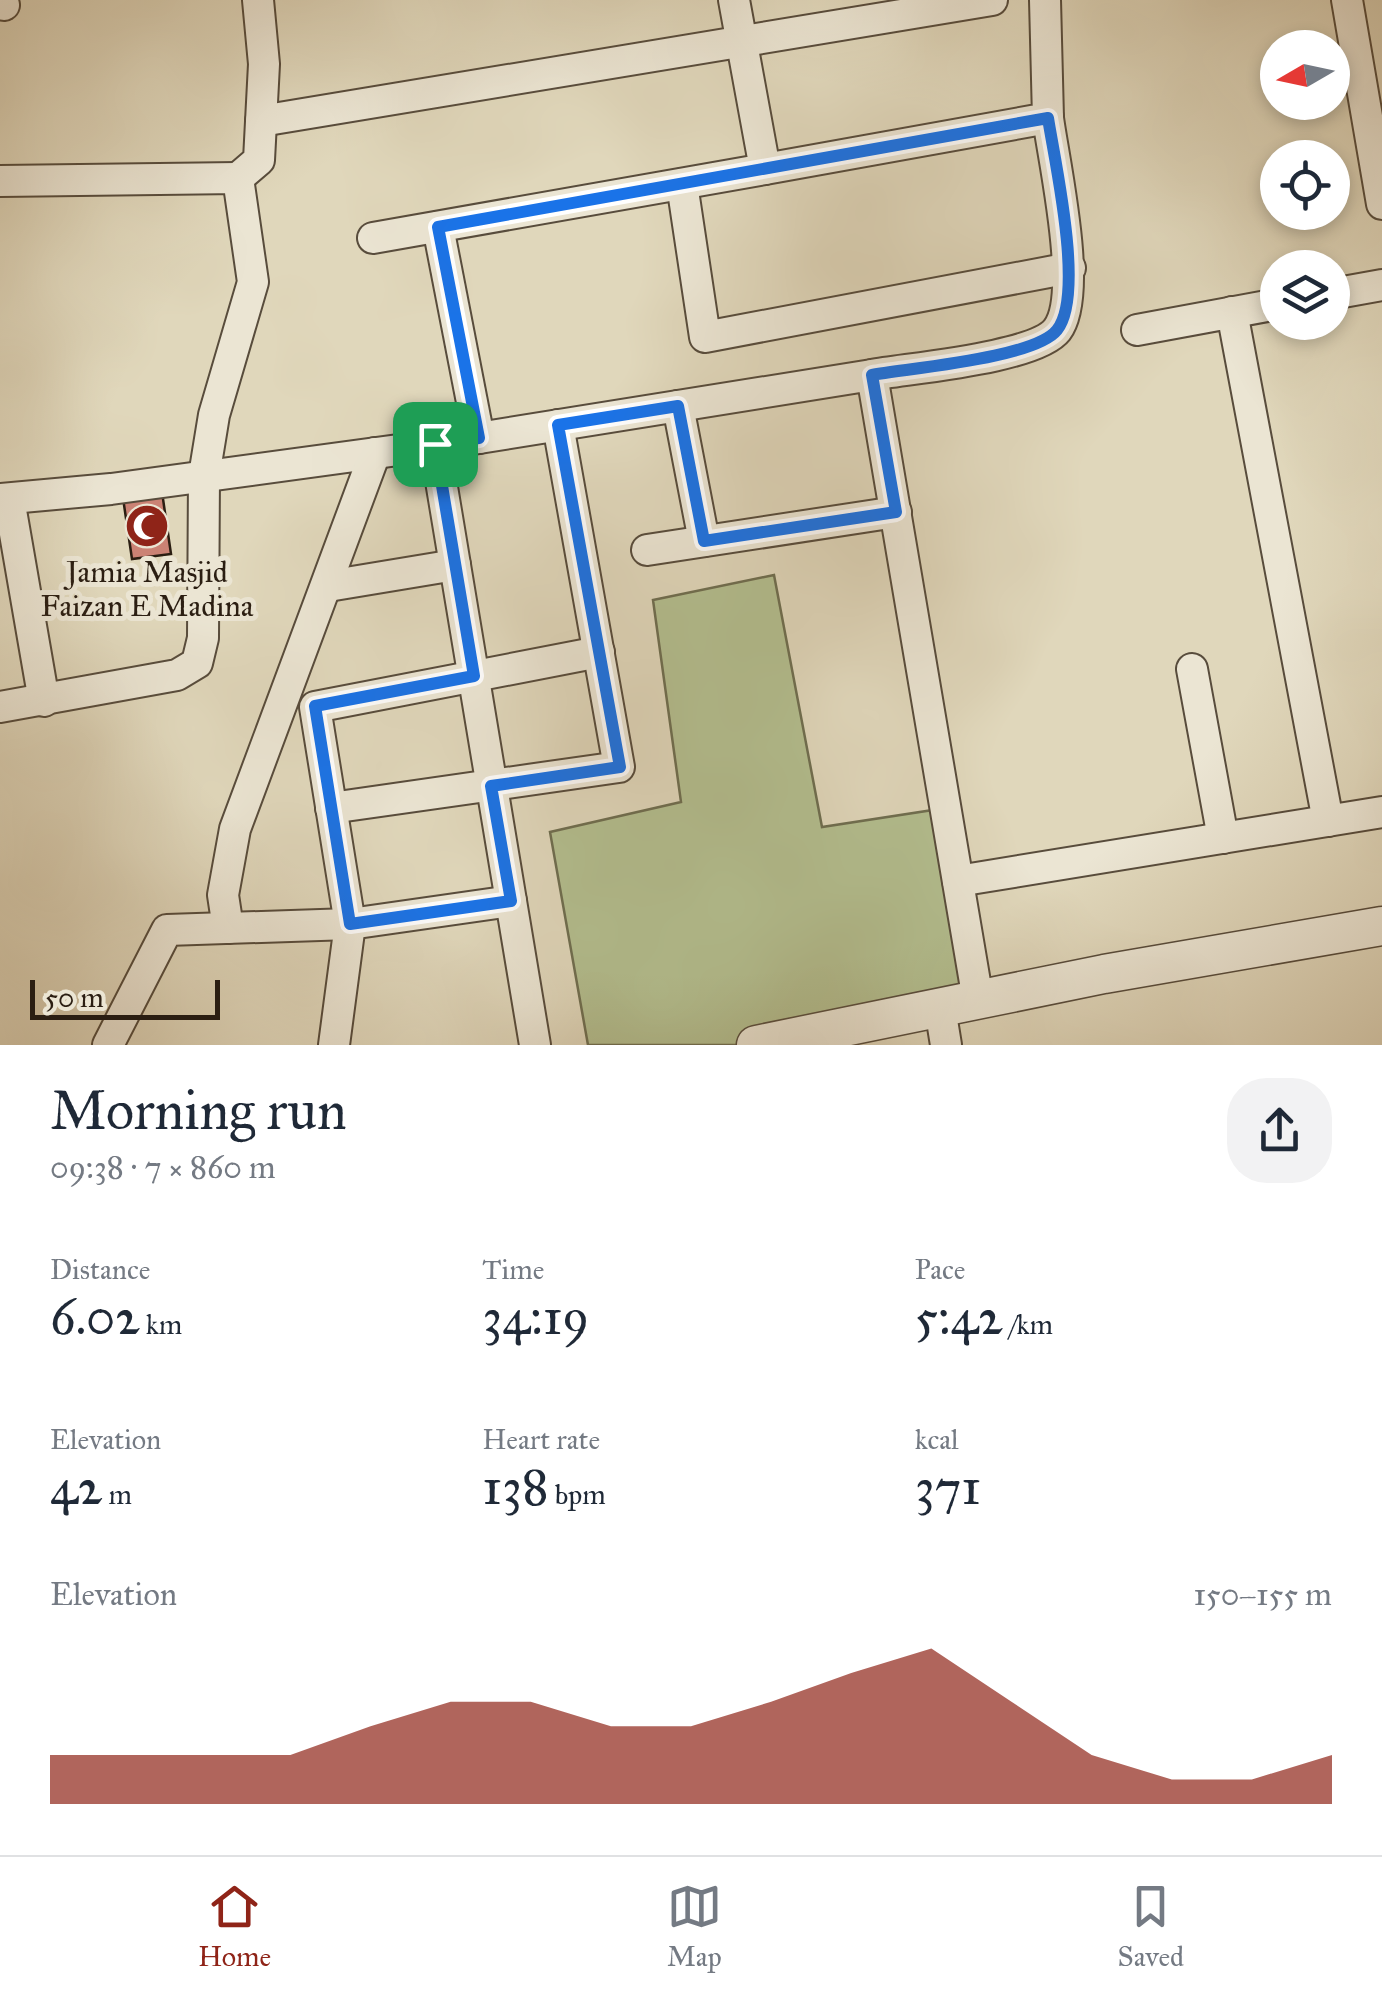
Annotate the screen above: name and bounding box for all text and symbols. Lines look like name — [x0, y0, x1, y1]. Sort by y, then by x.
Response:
north arrow — [1260, 30, 1350, 120]
map controls — [1260, 30, 1350, 340]
button: locate — [1260, 140, 1350, 230]
button: layers — [1260, 250, 1350, 340]
pin — [393, 402, 478, 487]
icon: arrive — [408, 417, 463, 472]
mosque icon: Jamia Masjid Faizan E Madina — [124, 503, 170, 549]
place label: Jamia Masjid Faizan E Madina — [41, 554, 254, 624]
scale bar — [30, 975, 220, 1020]
text: 50 m — [45, 980, 104, 1015]
text: Morning run — [50, 1077, 347, 1144]
button: share — [1227, 1078, 1332, 1183]
text: 09:38 · 7 × 860 m — [50, 1148, 276, 1187]
text: Distance — [50, 1252, 150, 1287]
text: Time — [482, 1252, 544, 1287]
text: Pace — [915, 1252, 965, 1287]
text: 6.02 — [50, 1287, 140, 1348]
text: 34:19 — [482, 1287, 589, 1348]
text: 5:42 — [915, 1287, 1003, 1348]
text: km — [140, 1307, 182, 1342]
text: /km — [1003, 1307, 1053, 1342]
text: Elevation — [50, 1422, 161, 1457]
text: Heart rate — [482, 1422, 600, 1457]
text: kcal — [915, 1422, 959, 1457]
text: 42 — [50, 1457, 103, 1518]
text: 138 — [482, 1457, 549, 1518]
text: 371 — [915, 1457, 981, 1518]
text: m — [103, 1477, 132, 1512]
text: bpm — [549, 1477, 606, 1512]
text: Elevation — [50, 1575, 177, 1614]
text: 150–155 m — [1193, 1575, 1332, 1614]
tab: Home — [198, 1879, 271, 1974]
tab: Map — [667, 1879, 722, 1974]
tab: Saved — [1118, 1879, 1184, 1974]

